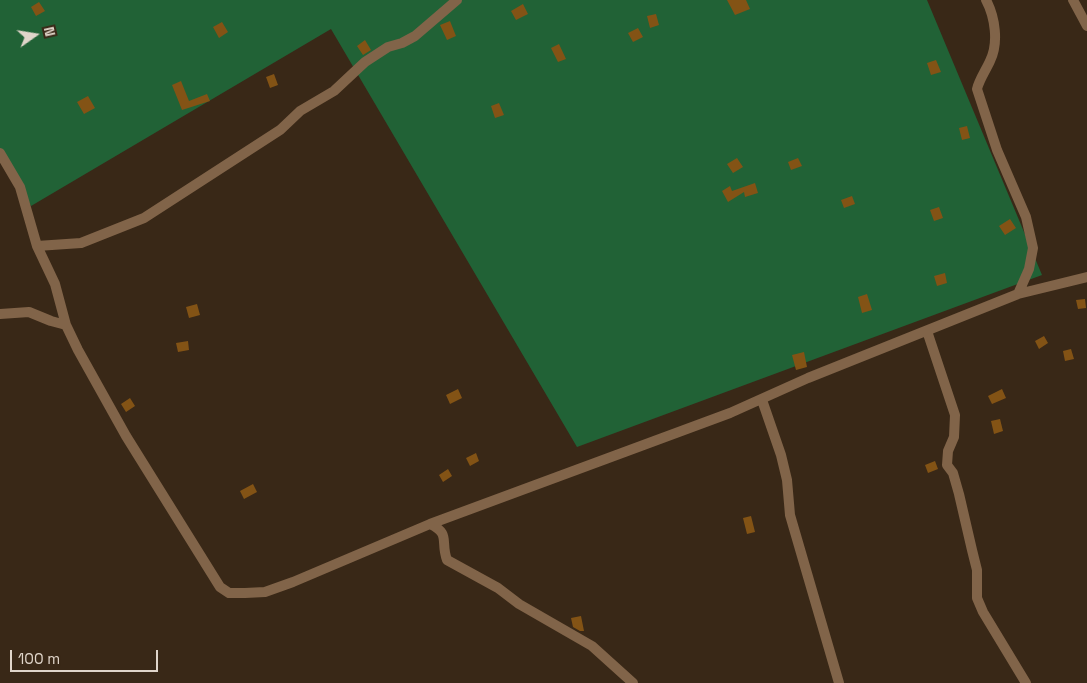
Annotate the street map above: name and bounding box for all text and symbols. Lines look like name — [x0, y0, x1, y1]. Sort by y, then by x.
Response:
north arrow — [10, 10, 60, 60]
text: N — [40, 25, 59, 38]
scale bar — [12, 640, 160, 672]
text: 100 m — [18, 649, 60, 668]

